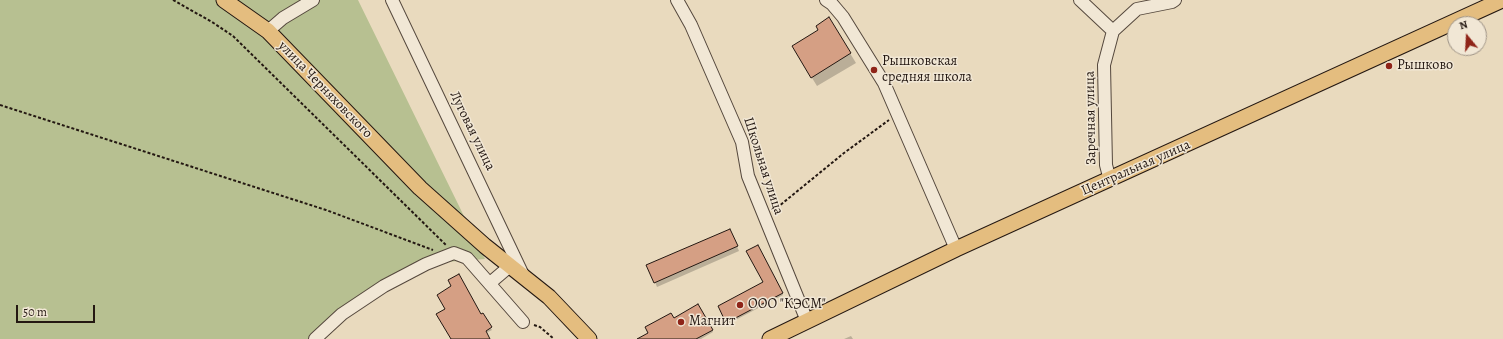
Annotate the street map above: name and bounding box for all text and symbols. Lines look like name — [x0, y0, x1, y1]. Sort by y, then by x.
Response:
north arrow — [1447, 16, 1487, 56]
text: N — [1457, 17, 1470, 33]
street label: улица Черняховского — [274, 38, 376, 142]
place label: Рышковская средняя школа — [882, 54, 972, 86]
place label: Рышково — [1397, 58, 1453, 74]
marker: Рышково — [1384, 61, 1394, 71]
marker: Рышковская средняя школа — [869, 65, 879, 75]
street label: Заречная улица — [1082, 71, 1100, 165]
street label: Луговая улица — [446, 89, 498, 173]
street label: Школьная улица — [739, 115, 787, 217]
street label: Центральная улица — [1079, 136, 1193, 200]
scale bar — [18, 297, 97, 323]
place label: ООО "КЭСМ" — [748, 297, 826, 313]
marker: ООО "КЭСМ" — [735, 300, 745, 310]
text: 50 m — [23, 304, 47, 320]
place label: Магнит — [689, 314, 736, 330]
marker: Магнит — [676, 317, 686, 327]

